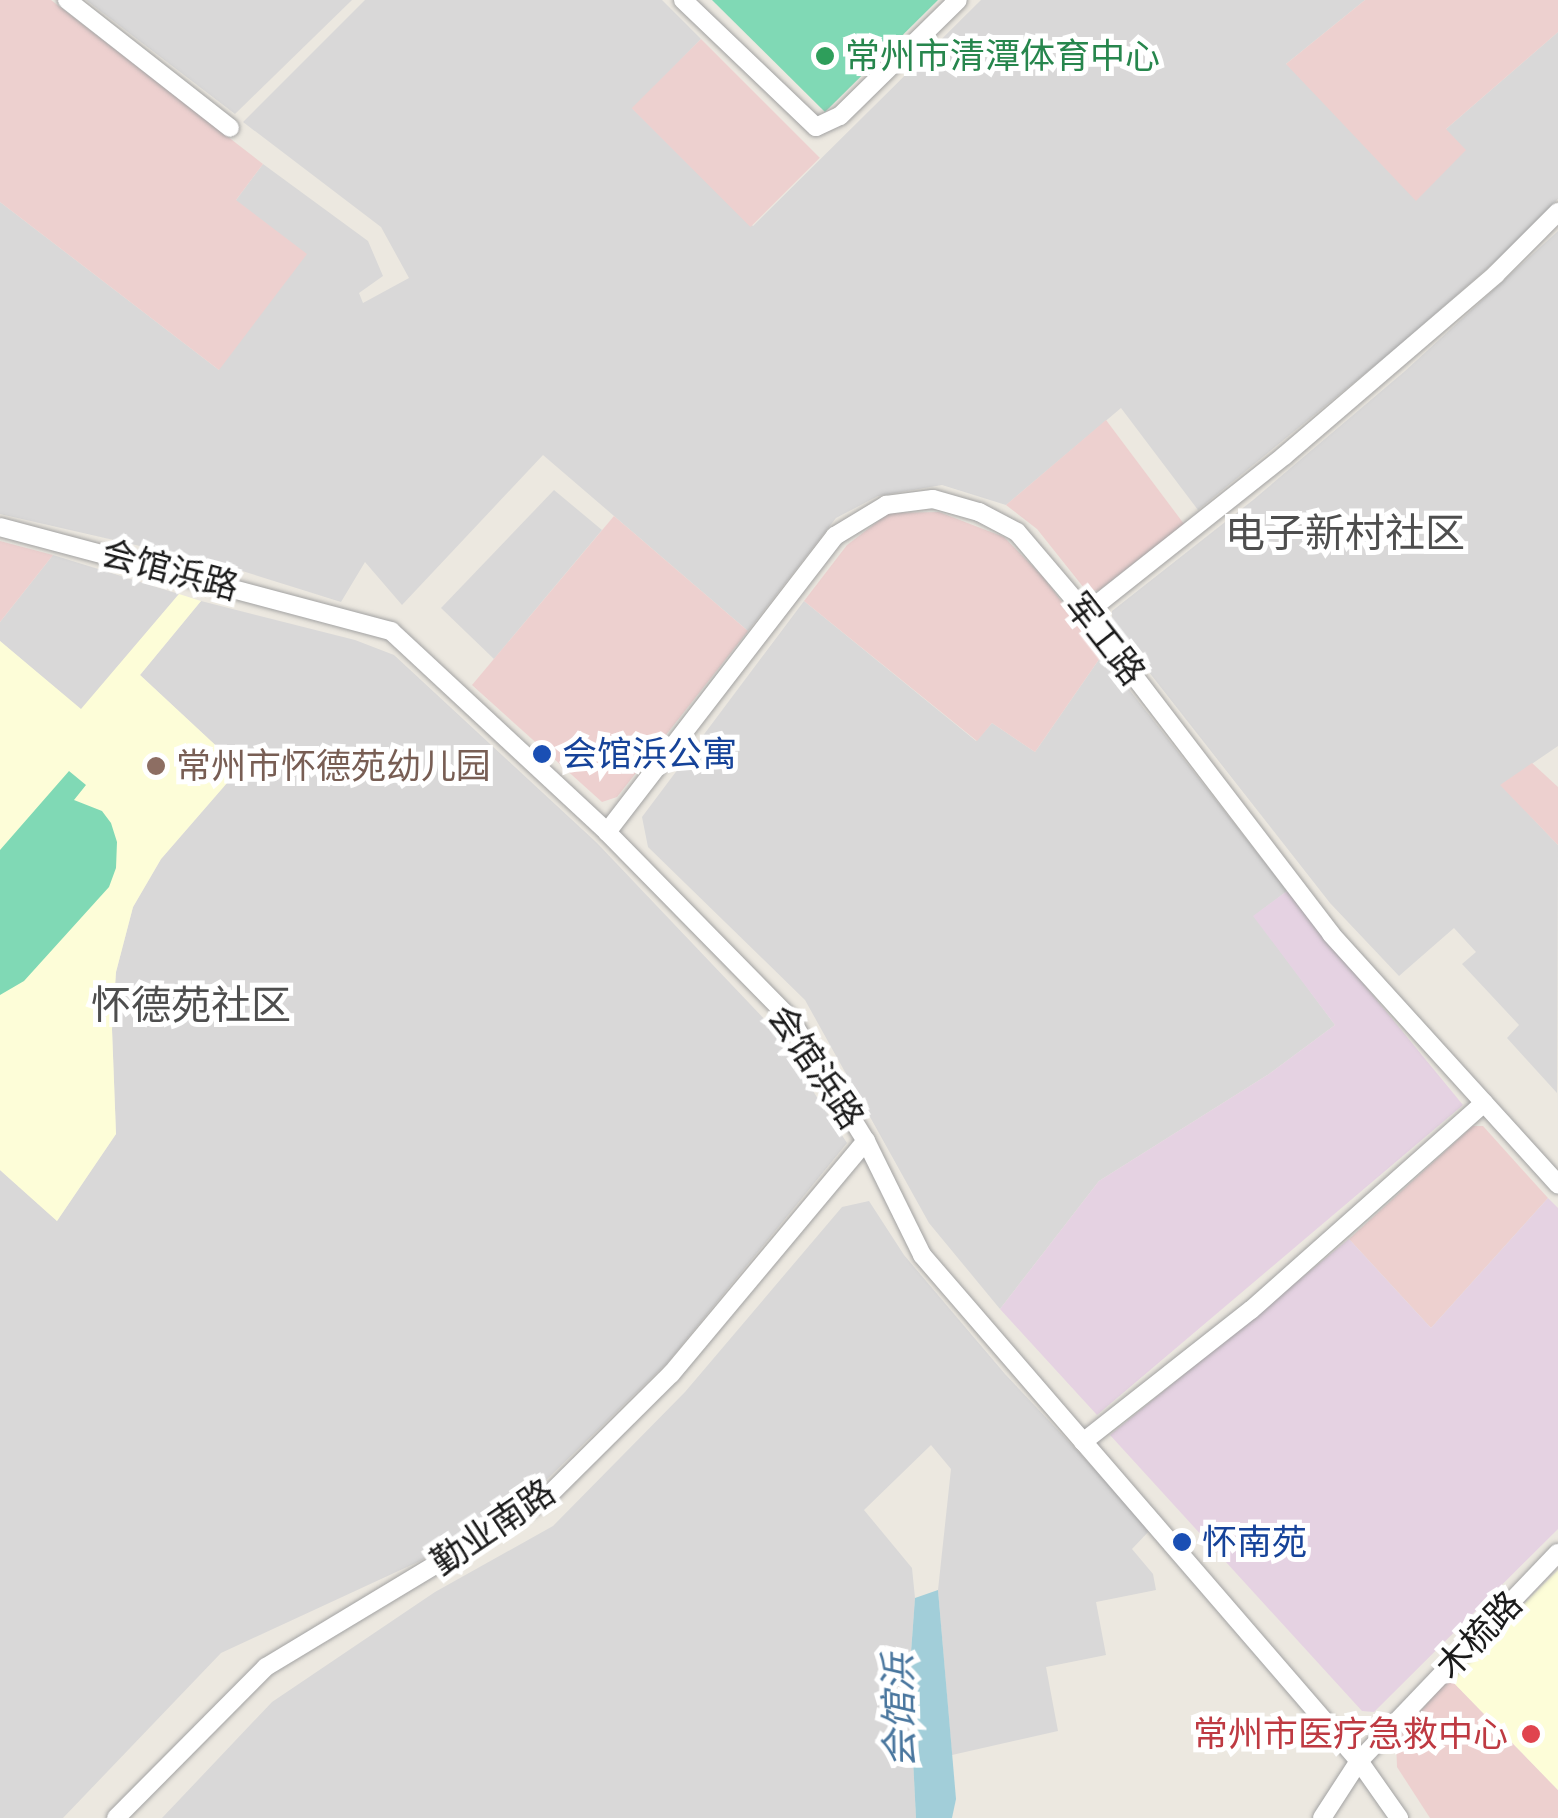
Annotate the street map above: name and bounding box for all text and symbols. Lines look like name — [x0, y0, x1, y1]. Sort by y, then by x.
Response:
place label: 常州市清潭体育中心 — [845, 35, 1160, 77]
marker: 常州市清潭体育中心 — [814, 45, 836, 67]
district label: 电子新村社区 — [1225, 509, 1465, 557]
street label: 会馆浜路 — [97, 532, 243, 608]
street label: 军工路 — [1056, 585, 1154, 693]
place label: 会馆浜公寓 — [562, 733, 737, 775]
marker: 会馆浜公寓 — [531, 743, 553, 765]
place label: 常州市怀德苑幼儿园 — [176, 745, 491, 787]
marker: 常州市怀德苑幼儿园 — [145, 755, 167, 777]
district label: 怀德苑社区 — [91, 981, 291, 1029]
street label: 会馆浜路 — [759, 997, 873, 1137]
street label: 勤业南路 — [423, 1470, 563, 1584]
place label: 怀南苑 — [1202, 1521, 1307, 1563]
marker: 怀南苑 — [1171, 1531, 1193, 1553]
street label: 木梳路 — [1427, 1583, 1531, 1687]
water label: 会馆浜 — [875, 1654, 923, 1768]
place label: 常州市医疗急救中心 — [1193, 1713, 1508, 1755]
marker: 常州市医疗急救中心 — [1518, 1721, 1544, 1747]

